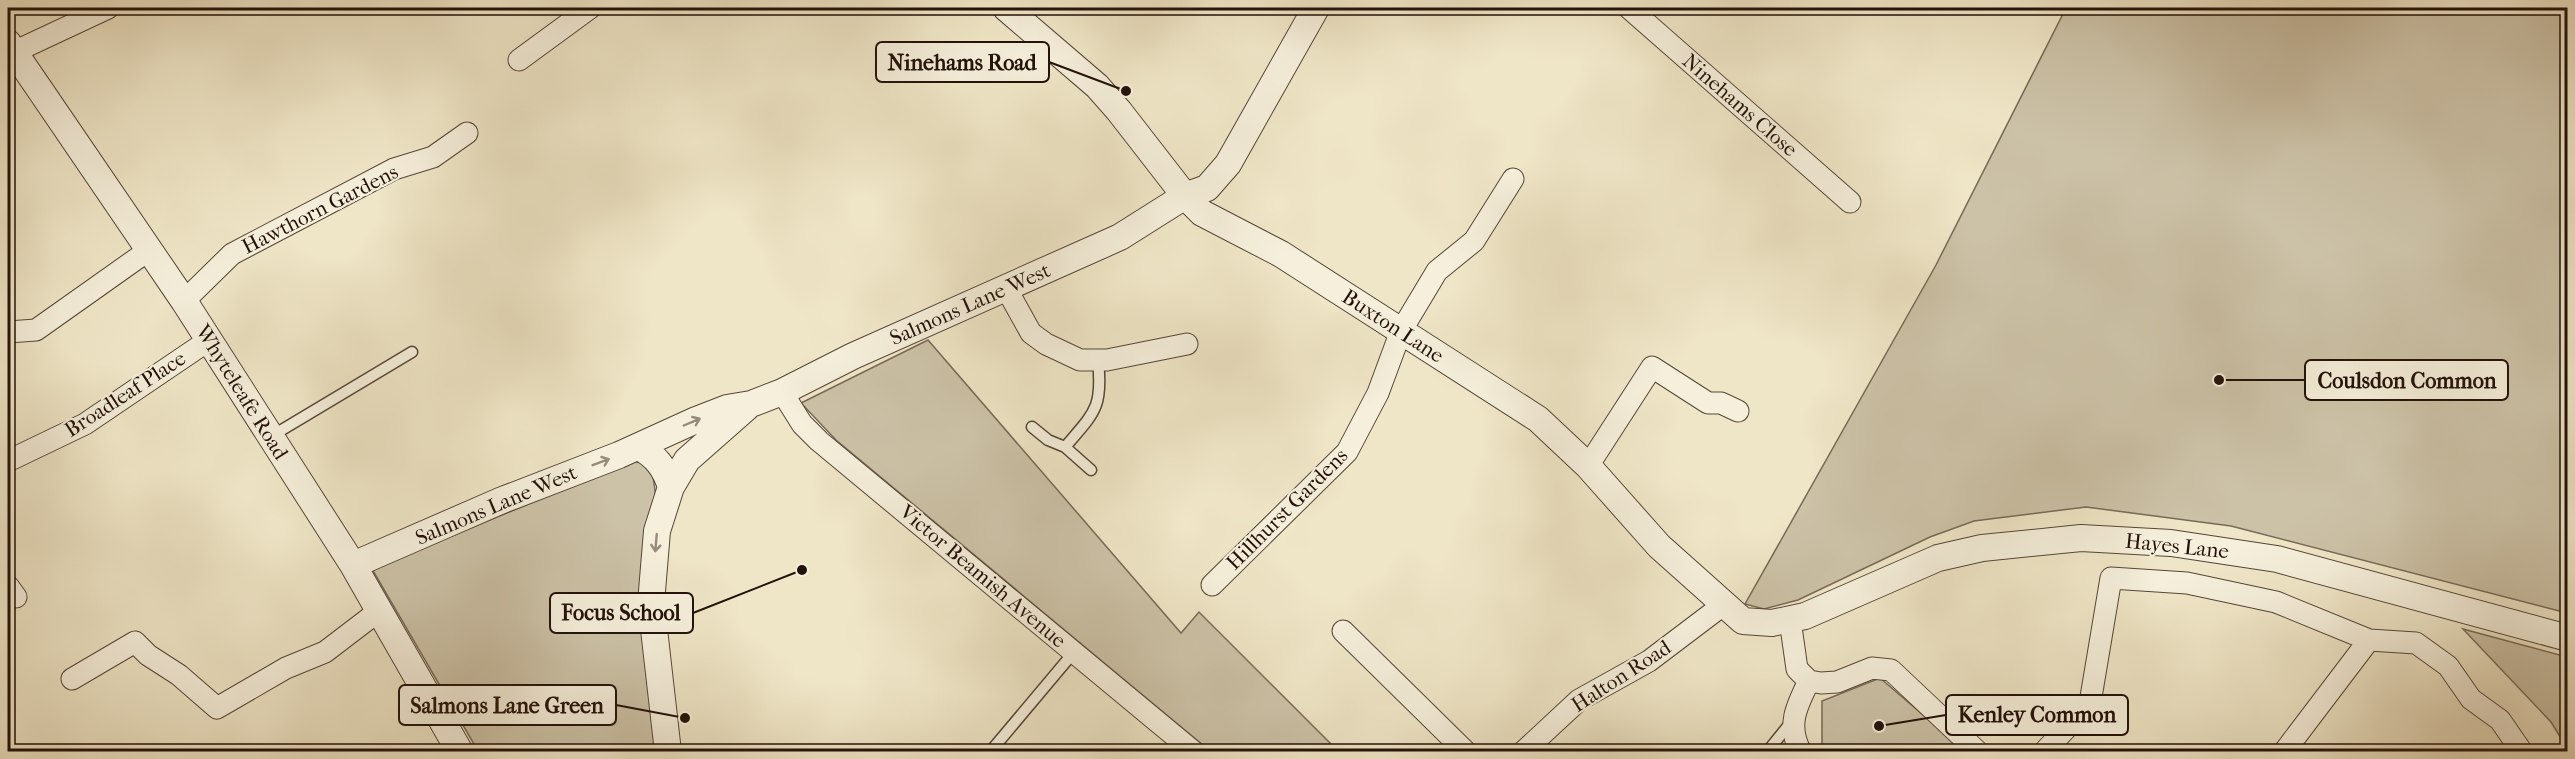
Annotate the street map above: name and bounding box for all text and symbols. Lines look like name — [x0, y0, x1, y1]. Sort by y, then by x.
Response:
callout: Ninehams Road — [876, 42, 1049, 82]
street label: Ninehams Close — [1678, 49, 1802, 161]
text: Ninehams Road — [887, 50, 1038, 76]
street label: Hawthorn Gardens — [238, 159, 402, 259]
street label: Salmons Lane West — [886, 258, 1054, 350]
street label: Buxton Lane — [1338, 284, 1448, 368]
street label: Whyteleafe Road — [190, 319, 293, 464]
street label: Broadleaf Place — [60, 346, 190, 442]
callout: Coulsdon Common — [2305, 360, 2508, 400]
text: Coulsdon Common — [2317, 368, 2497, 394]
one-way arrow — [682, 416, 700, 427]
street label: Hillhurst Gardens — [1221, 443, 1353, 575]
one-way arrow — [591, 456, 610, 467]
street label: Salmons Lane West — [412, 460, 581, 550]
street label: Victor Beamish Avenue — [894, 499, 1071, 653]
street label: Hayes Lane — [2124, 529, 2230, 563]
one-way arrow — [650, 532, 661, 552]
callout: Focus School — [550, 593, 693, 633]
text: Focus School — [560, 600, 682, 626]
street label: Halton Road — [1567, 635, 1676, 717]
callout: Salmons Lane Green — [399, 685, 616, 725]
text: Salmons Lane Green — [410, 693, 604, 719]
callout: Kenley Common — [1946, 695, 2128, 735]
text: Kenley Common — [1958, 702, 2116, 728]

